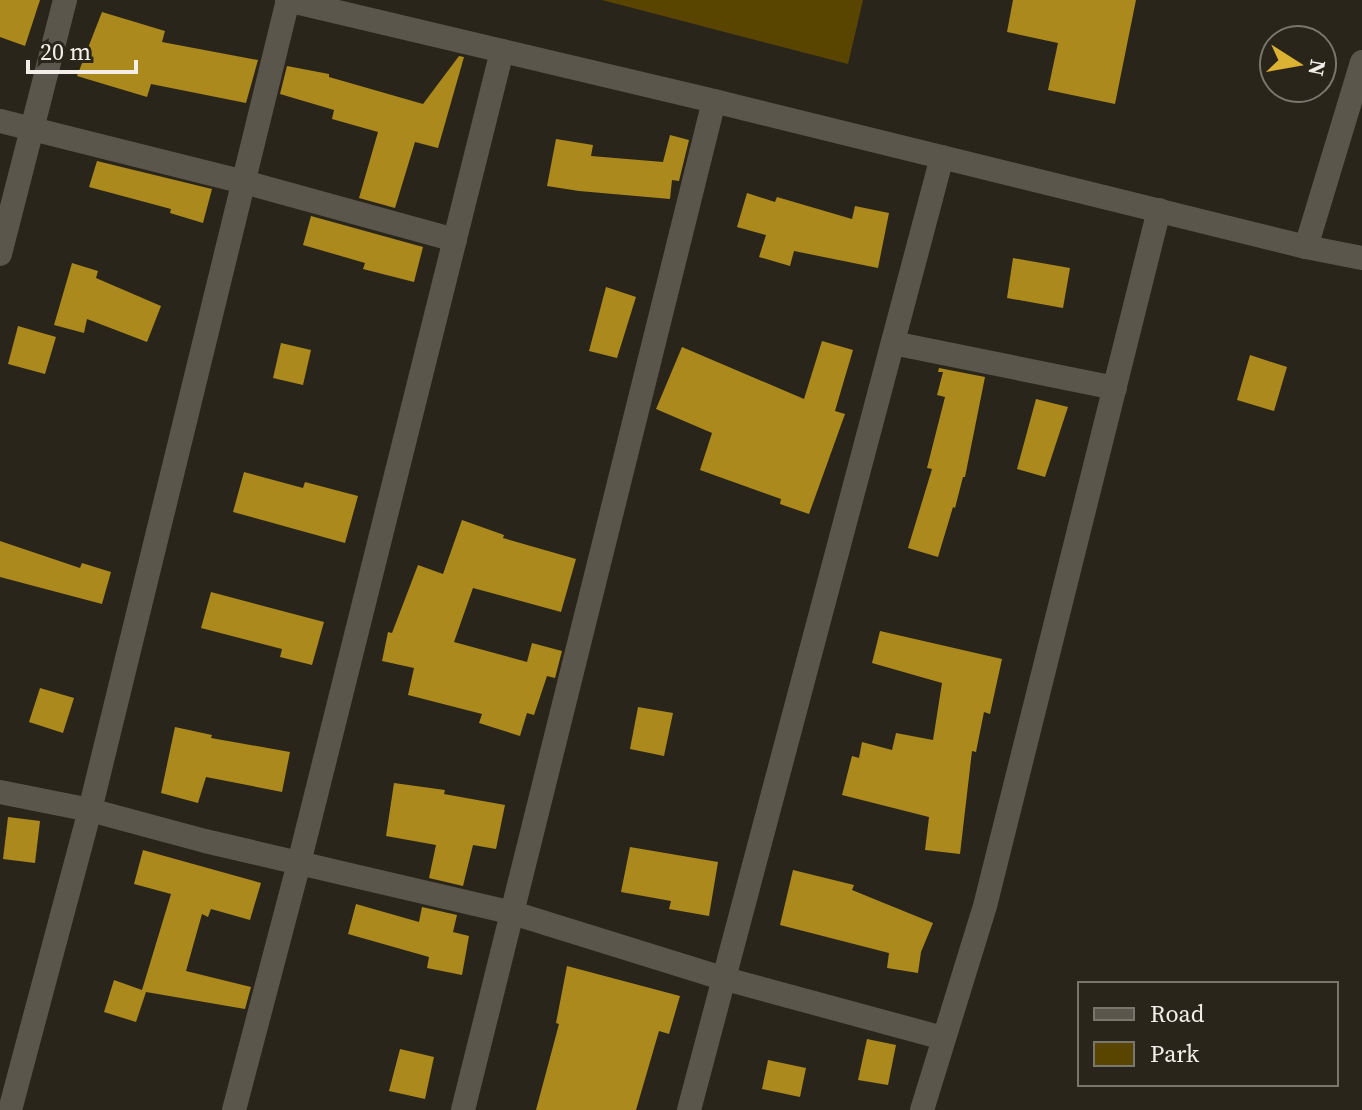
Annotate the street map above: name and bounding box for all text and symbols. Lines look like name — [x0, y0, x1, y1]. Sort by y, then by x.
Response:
scale bar — [28, 24, 136, 74]
north arrow — [1258, 24, 1338, 104]
text: 20 m — [40, 35, 91, 68]
text: N — [1301, 57, 1334, 79]
legend — [1078, 982, 1338, 1086]
text: Road — [1150, 997, 1205, 1030]
text: Park — [1150, 1037, 1200, 1070]

